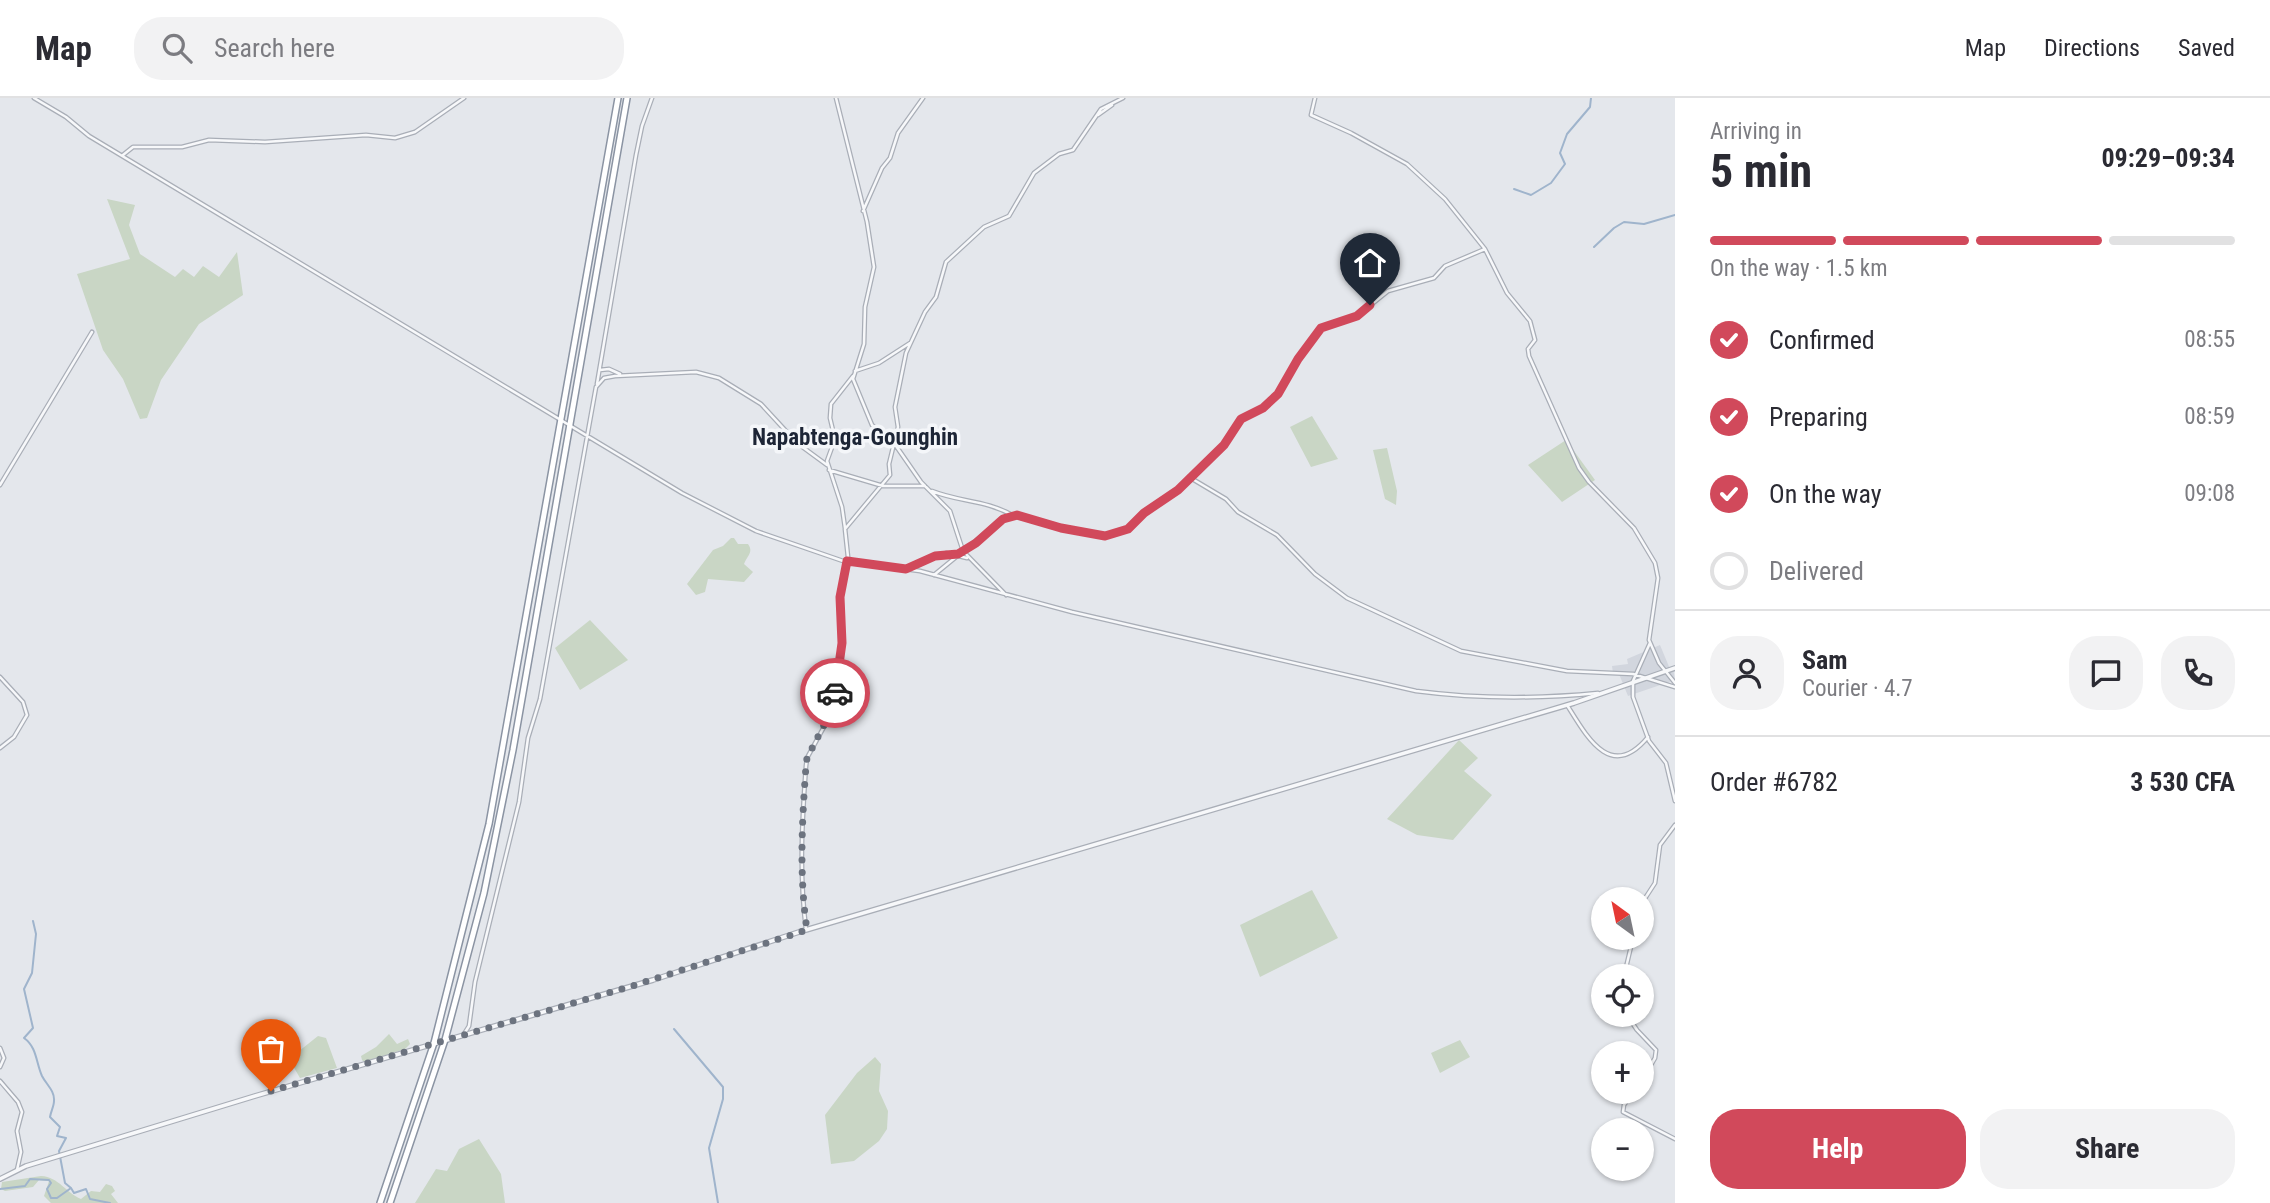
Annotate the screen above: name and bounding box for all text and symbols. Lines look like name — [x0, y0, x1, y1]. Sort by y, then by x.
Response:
search box — [134, 17, 624, 80]
text: Map — [35, 29, 92, 68]
icon: search — [158, 29, 196, 67]
text: Search here — [214, 33, 335, 63]
text: Map — [1965, 34, 2006, 62]
text: Directions — [2044, 34, 2140, 62]
text: Saved — [2178, 34, 2235, 62]
text: Arriving in — [1710, 118, 1802, 145]
text: 09:29–09:34 — [2101, 143, 2235, 173]
text: 5 min — [1710, 144, 1812, 198]
pin — [1340, 233, 1400, 305]
icon: home — [1351, 244, 1389, 282]
text: On the way · 1.5 km — [1710, 255, 1888, 282]
icon: check — [1710, 321, 1748, 359]
text: Confirmed — [1769, 325, 1875, 355]
text: 08:55 — [2184, 326, 2235, 353]
icon: check — [1710, 398, 1748, 436]
text: Preparing — [1769, 402, 1868, 432]
text: 08:59 — [2184, 403, 2235, 430]
district label: Napabtenga-Gounghin — [752, 424, 958, 451]
icon: check — [1710, 475, 1748, 513]
text: On the way — [1769, 479, 1882, 509]
text: 09:08 — [2184, 480, 2235, 507]
text: Delivered — [1769, 556, 1864, 586]
button: person — [1710, 636, 1784, 710]
button: chat — [2069, 636, 2143, 710]
button: phone — [2161, 636, 2235, 710]
text: Sam — [1802, 645, 1848, 675]
courier — [800, 658, 870, 728]
icon: car — [816, 674, 854, 712]
text: Courier · 4.7 — [1802, 675, 1913, 702]
text: Order #6782 — [1710, 767, 1838, 797]
text: 3 530 CFA — [2130, 767, 2235, 797]
north arrow — [1591, 887, 1654, 950]
map controls — [1591, 887, 1654, 1181]
button: locate — [1591, 964, 1654, 1027]
pin — [241, 1019, 301, 1091]
icon: bag — [252, 1030, 290, 1068]
button: + — [1591, 1041, 1654, 1104]
button: Help — [1710, 1109, 1966, 1189]
button: Share — [1980, 1109, 2235, 1189]
button: − — [1591, 1118, 1654, 1181]

